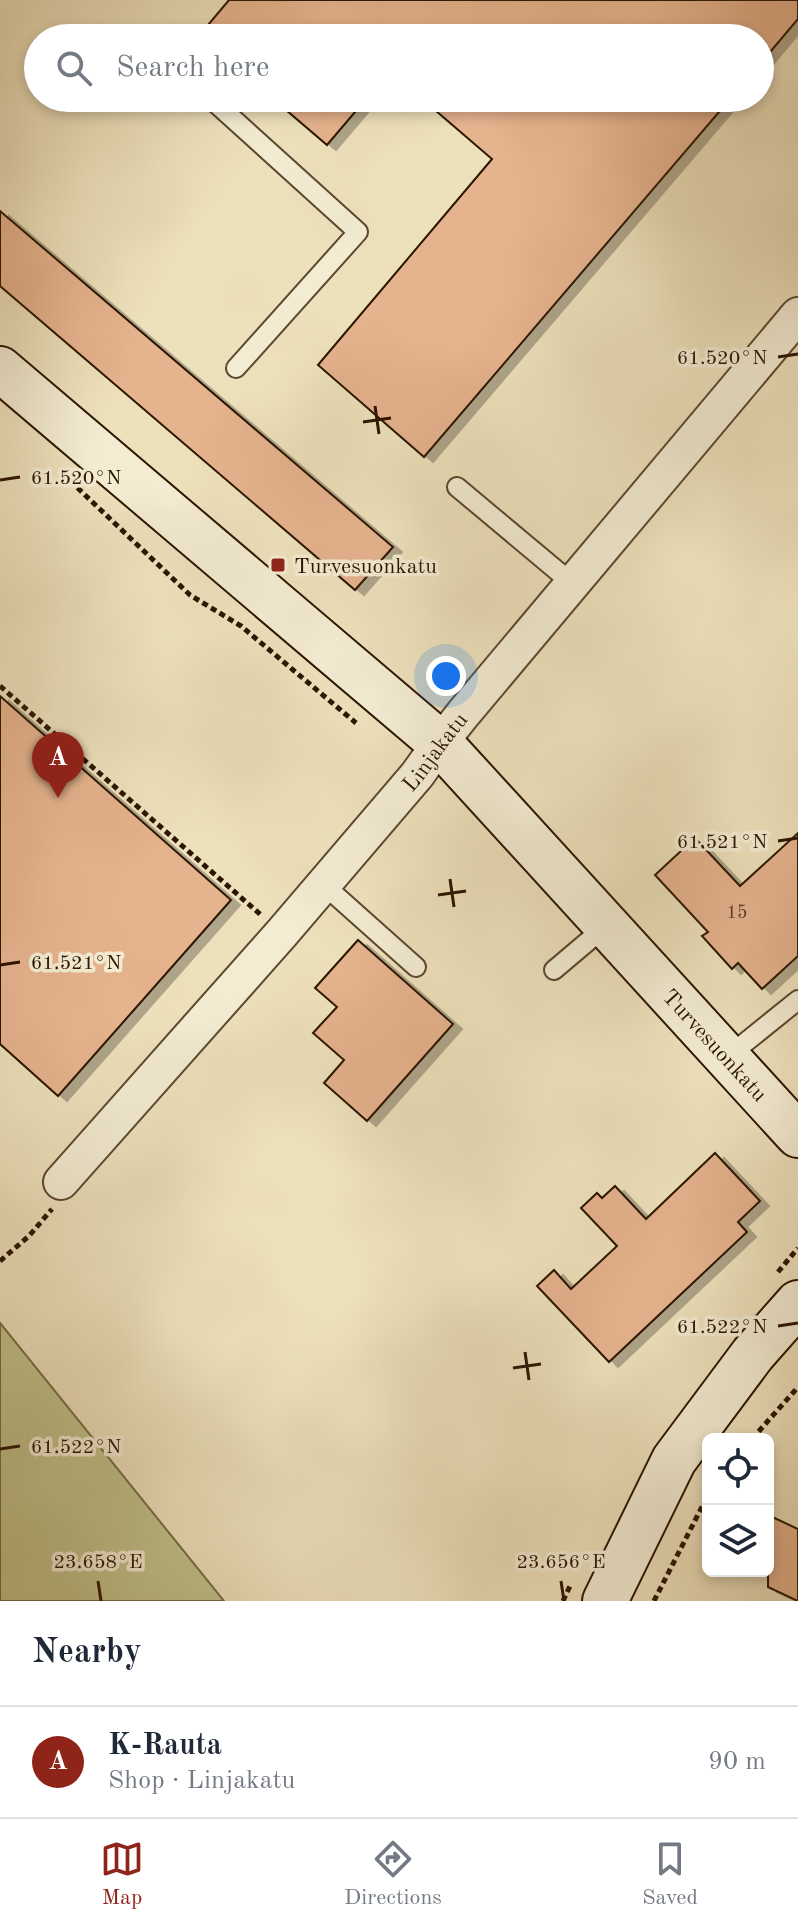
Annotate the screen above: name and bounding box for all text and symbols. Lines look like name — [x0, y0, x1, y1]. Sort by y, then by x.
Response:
search box — [24, 24, 774, 112]
icon: search — [52, 46, 96, 90]
text: Search here — [116, 53, 270, 83]
text: 61.520°N — [677, 349, 767, 369]
text: 61.520°N — [31, 469, 121, 489]
marker: Turvesuonkatu — [269, 556, 287, 574]
place label: Turvesuonkatu — [294, 556, 437, 578]
your location — [426, 656, 466, 696]
street label: Linjakatu — [399, 709, 473, 796]
pin: A — [32, 732, 84, 798]
text: 61.521°N — [677, 833, 767, 853]
house number: 15 — [727, 904, 747, 922]
text: 61.521°N — [31, 954, 121, 974]
street label: Turvesuonkatu — [658, 986, 771, 1106]
text: 61.522°N — [677, 1318, 767, 1338]
map controls — [702, 1433, 774, 1577]
button: locate — [702, 1433, 774, 1505]
text: 61.522°N — [31, 1438, 121, 1458]
button: layers — [702, 1505, 774, 1577]
text: 23.658°E — [54, 1553, 143, 1573]
text: 23.656°E — [517, 1553, 606, 1573]
text: Nearby — [32, 1636, 142, 1670]
text: K-Rauta — [108, 1731, 222, 1761]
text: A — [48, 1749, 68, 1775]
text: 90 m — [708, 1749, 766, 1775]
text: Shop · Linjakatu — [108, 1768, 295, 1794]
tab: Map — [100, 1837, 144, 1912]
tab: Directions — [344, 1837, 442, 1912]
tab: Saved — [642, 1837, 698, 1912]

